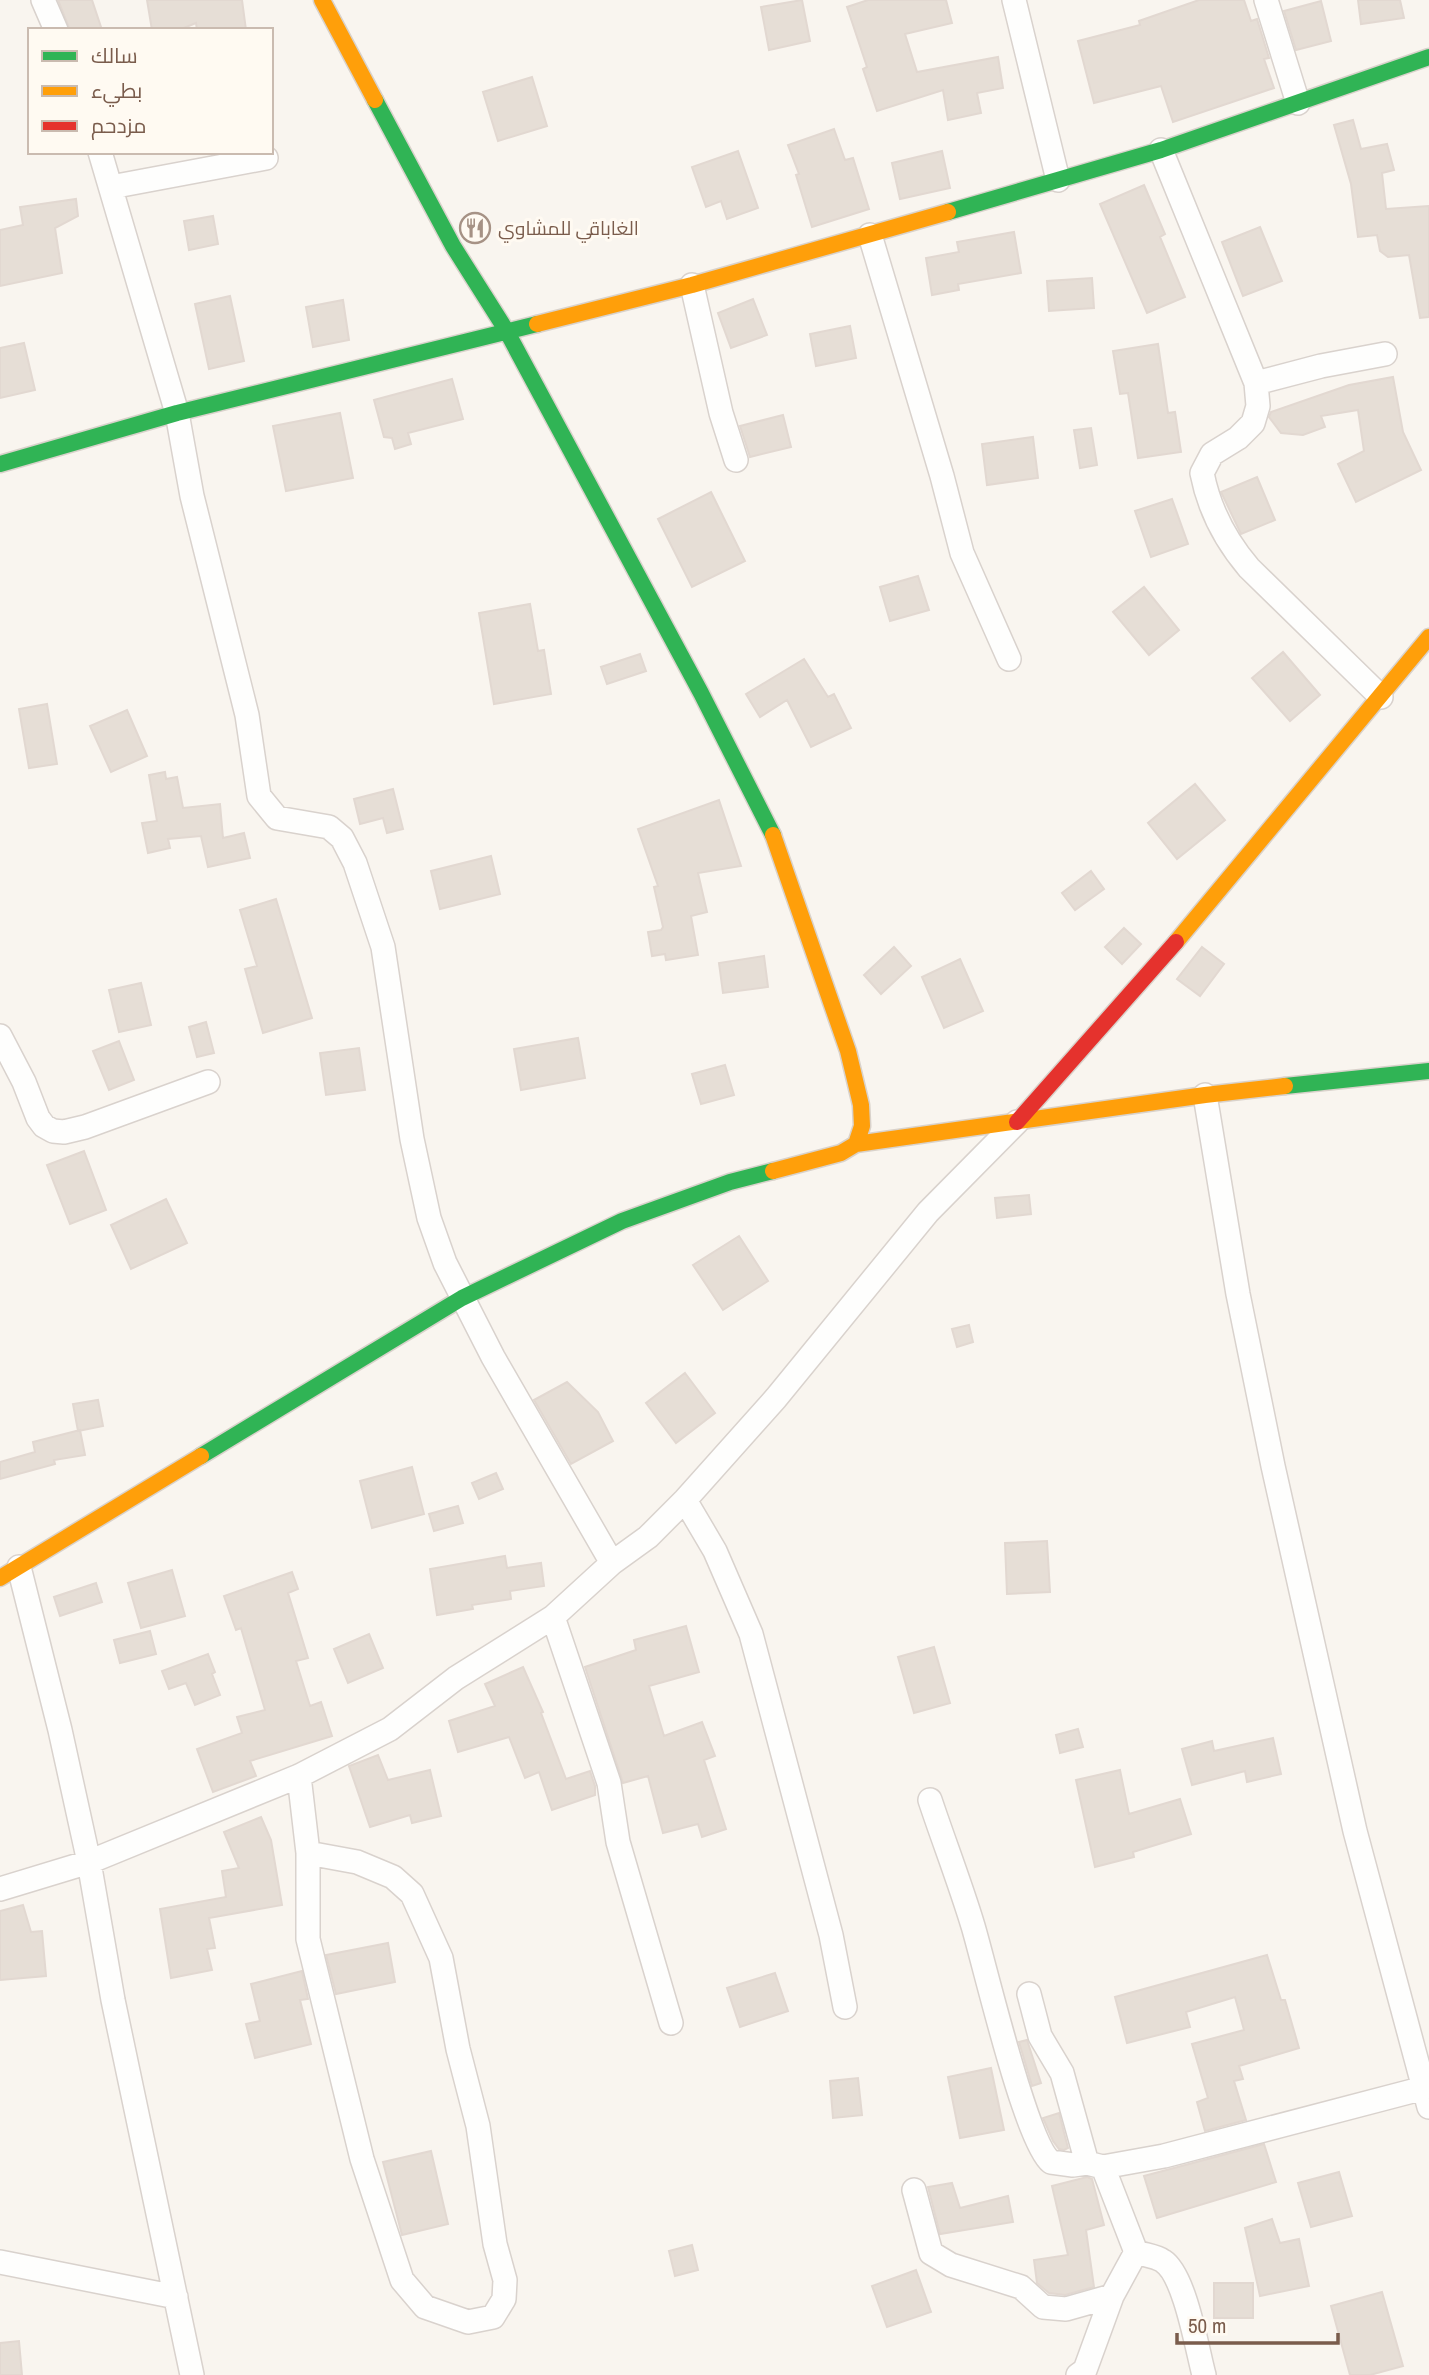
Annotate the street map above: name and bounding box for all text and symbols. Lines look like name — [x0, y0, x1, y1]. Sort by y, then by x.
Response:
legend — [28, 28, 273, 154]
text: سالك — [91, 41, 138, 70]
text: بطيء — [91, 76, 142, 107]
text: مزدحم — [91, 111, 146, 140]
restaurant icon: الغاباقي للمشاوي — [458, 211, 492, 245]
place label: الغاباقي للمشاوي — [498, 215, 639, 243]
scale bar — [1177, 2302, 1338, 2346]
text: 50 m — [1188, 2311, 1226, 2340]

